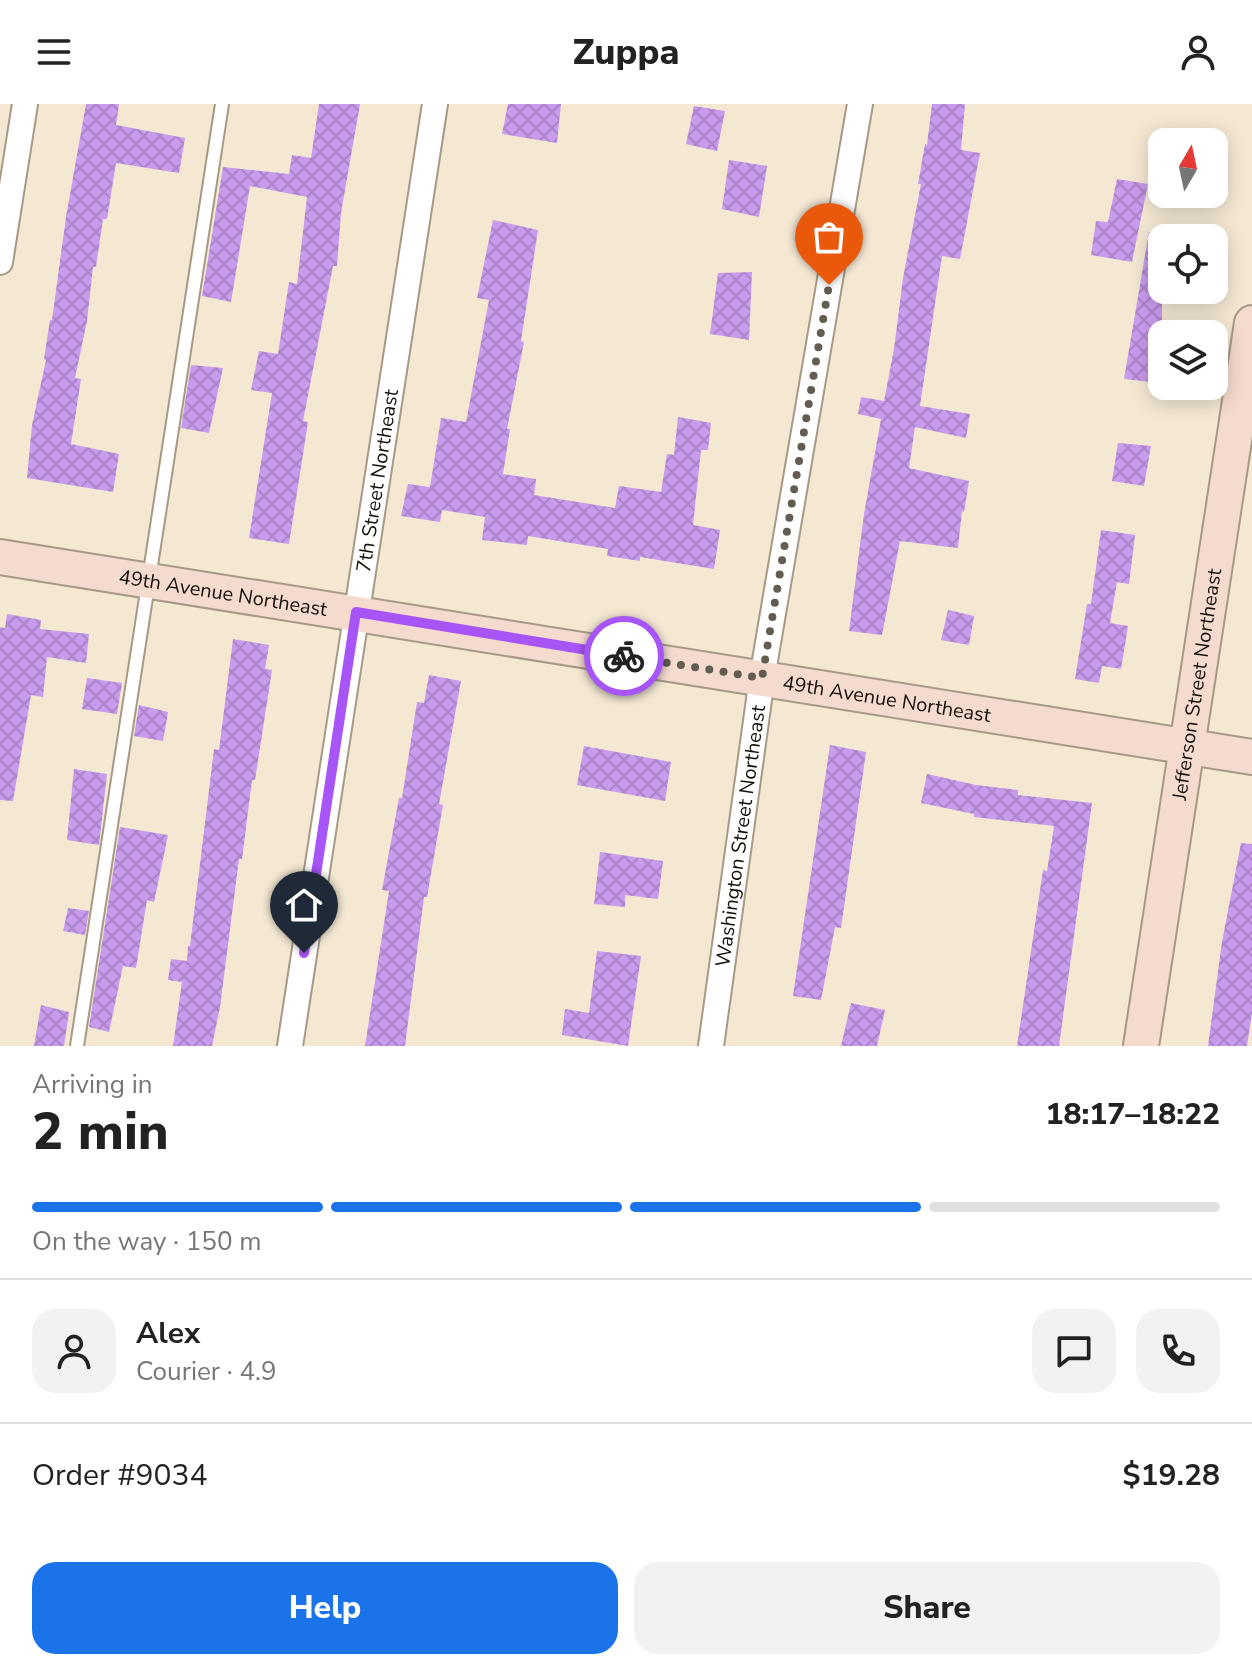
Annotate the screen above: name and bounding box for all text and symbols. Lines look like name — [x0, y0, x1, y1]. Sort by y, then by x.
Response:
text: Zuppa — [573, 28, 680, 77]
icon: menu — [32, 30, 76, 74]
icon: person — [1176, 30, 1220, 74]
north arrow — [1148, 128, 1228, 208]
map controls — [1148, 128, 1228, 400]
pin — [795, 203, 863, 285]
icon: bag — [807, 215, 851, 259]
button: locate — [1148, 224, 1228, 304]
button: layers — [1148, 320, 1228, 400]
street label: 7th Street Northeast — [350, 386, 405, 574]
street label: 49th Avenue Northeast — [117, 563, 330, 623]
street label: Jefferson Street Northeast — [1165, 565, 1228, 803]
courier — [584, 616, 664, 696]
icon: bike — [602, 634, 646, 678]
street label: 49th Avenue Northeast — [781, 669, 994, 729]
street label: Washington Street Northeast — [709, 702, 772, 969]
pin — [270, 871, 338, 953]
icon: home — [282, 883, 326, 927]
text: Arriving in — [32, 1067, 153, 1102]
text: 18:17–18:22 — [1045, 1094, 1220, 1135]
text: 2 min — [32, 1096, 169, 1167]
text: On the way · 150 m — [32, 1224, 261, 1259]
button: person — [32, 1309, 116, 1393]
button: chat — [1032, 1309, 1116, 1393]
button: phone — [1136, 1309, 1220, 1393]
text: Alex — [136, 1313, 200, 1354]
text: Courier · 4.9 — [136, 1354, 277, 1389]
text: Order #9034 — [32, 1455, 207, 1496]
text: $19.28 — [1123, 1455, 1220, 1496]
button: Help — [32, 1562, 618, 1654]
button: Share — [634, 1562, 1220, 1654]

